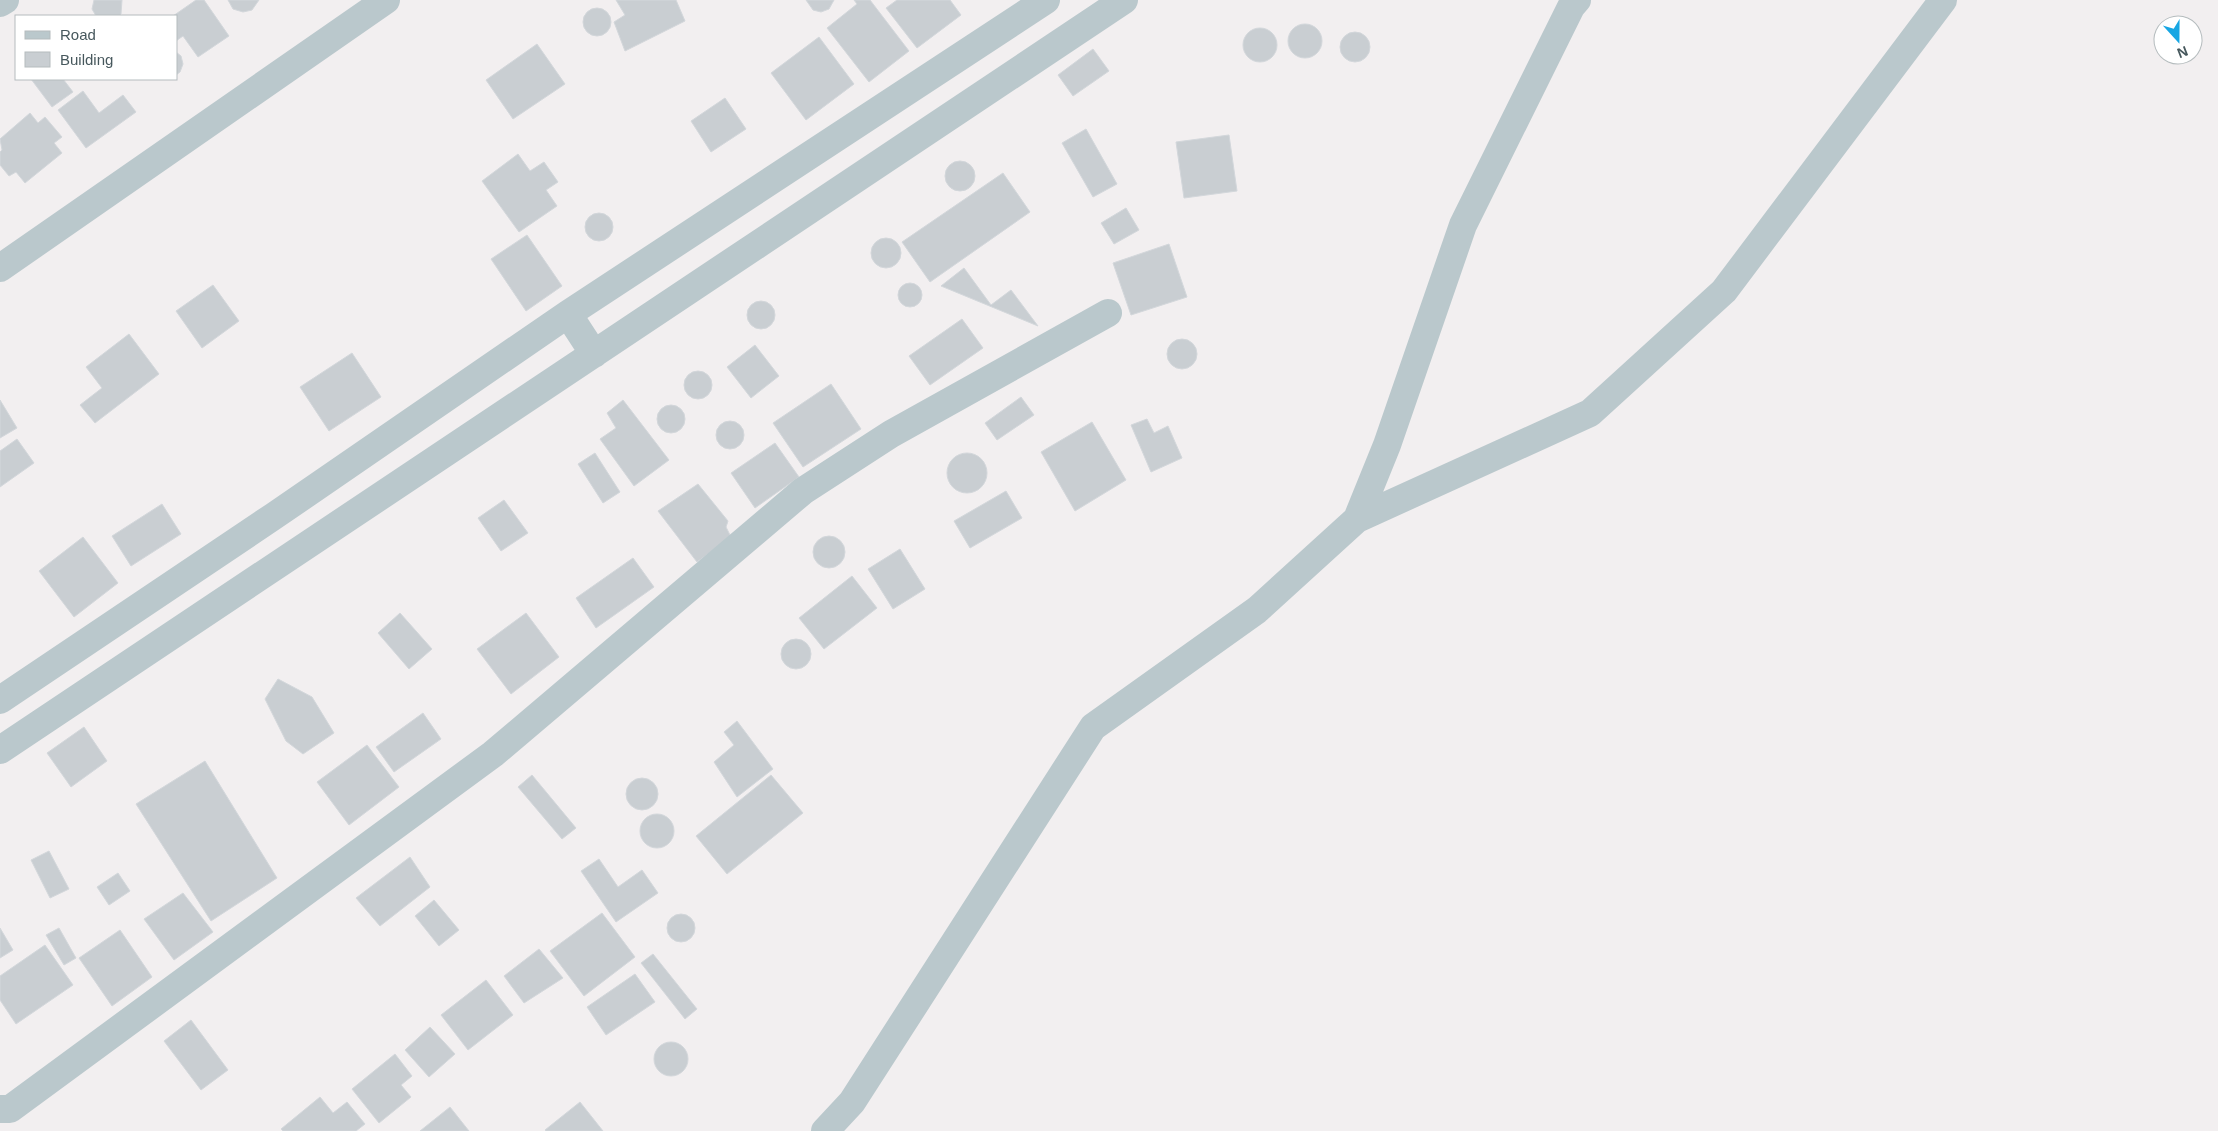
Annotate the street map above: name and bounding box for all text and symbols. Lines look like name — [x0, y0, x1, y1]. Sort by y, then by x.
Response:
legend — [15, 15, 178, 80]
north arrow — [2153, 15, 2203, 65]
text: Road — [60, 26, 96, 43]
text: N — [2175, 43, 2190, 61]
text: Building — [60, 51, 113, 68]

